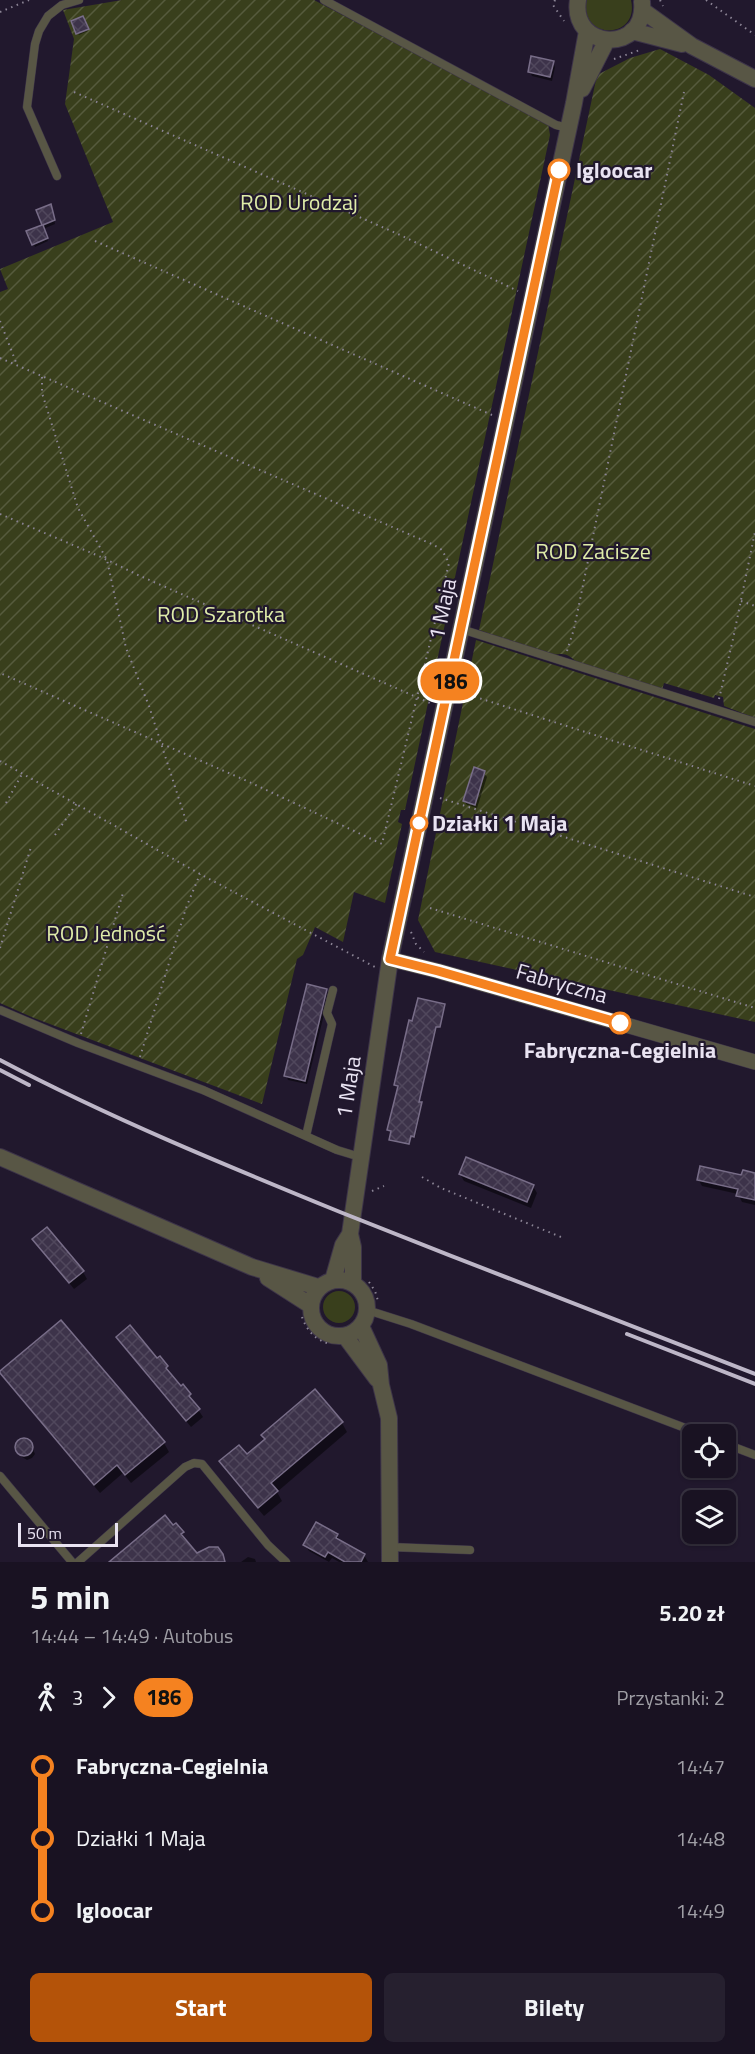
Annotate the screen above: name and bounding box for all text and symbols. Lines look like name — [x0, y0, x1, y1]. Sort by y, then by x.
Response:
place label: Igloocar — [576, 153, 652, 187]
marker: Igloocar — [548, 159, 570, 181]
park label: ROD Urodzaj — [240, 185, 358, 219]
park label: ROD Zacisze — [535, 534, 651, 568]
street label: 1 Maja — [419, 575, 465, 643]
park label: ROD Szarotka — [157, 597, 285, 631]
line badge: 186 — [416, 662, 484, 700]
text: 186 — [432, 665, 468, 697]
place label: Działki 1 Maja — [432, 806, 567, 840]
marker: Działki 1 Maja — [410, 814, 428, 832]
park label: ROD Jedność — [46, 916, 166, 950]
street label: Fabryczna — [512, 954, 612, 1012]
marker: Fabryczna-Cegielnia — [609, 1012, 631, 1034]
place label: Fabryczna-Cegielnia — [524, 1033, 716, 1067]
street label: 1 Maja — [326, 1053, 370, 1121]
map controls — [682, 1424, 736, 1544]
button: locate — [682, 1424, 736, 1478]
button: layers — [682, 1490, 736, 1544]
scale bar — [18, 1520, 118, 1548]
text: 50 m — [27, 1521, 62, 1545]
text: 5 min — [30, 1572, 110, 1622]
text: 5.20 zł — [659, 1596, 725, 1630]
text: 14:44 – 14:49 · Autobus — [30, 1620, 233, 1651]
icon: walk — [30, 1681, 63, 1714]
icon: forward — [92, 1681, 125, 1714]
text: 186 — [146, 1681, 181, 1713]
text: 3 — [72, 1682, 83, 1713]
text: Przystanki: 2 — [617, 1682, 725, 1713]
text: Fabryczna-Cegielnia — [76, 1749, 268, 1783]
text: 14:47 — [676, 1751, 725, 1782]
text: Działki 1 Maja — [76, 1821, 206, 1855]
text: 14:48 — [676, 1823, 725, 1854]
text: Igloocar — [76, 1893, 152, 1927]
text: 14:49 — [676, 1895, 725, 1926]
button: Start — [30, 1973, 372, 2042]
button: Bilety — [384, 1973, 725, 2042]

